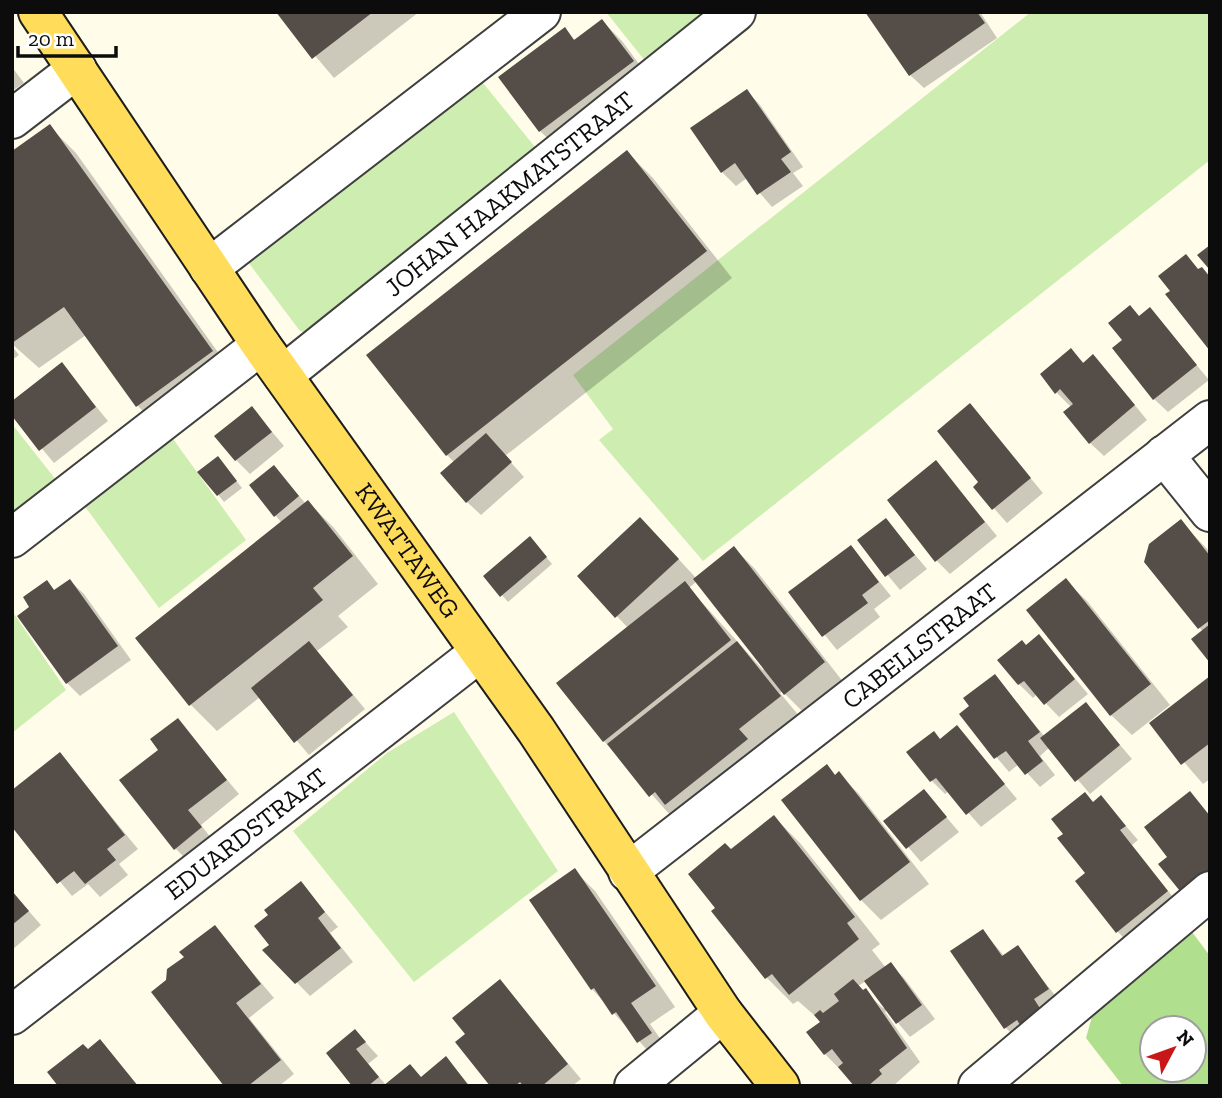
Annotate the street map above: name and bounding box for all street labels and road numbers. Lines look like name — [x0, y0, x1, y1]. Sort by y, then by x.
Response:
street label: JOHAN HAAKMATSTRAAT — [378, 84, 641, 303]
street label: KWATTAWEG — [349, 476, 467, 624]
street label: CABELLSTRAAT — [836, 576, 1003, 716]
street label: EDUARDSTRAAT — [158, 761, 333, 906]

